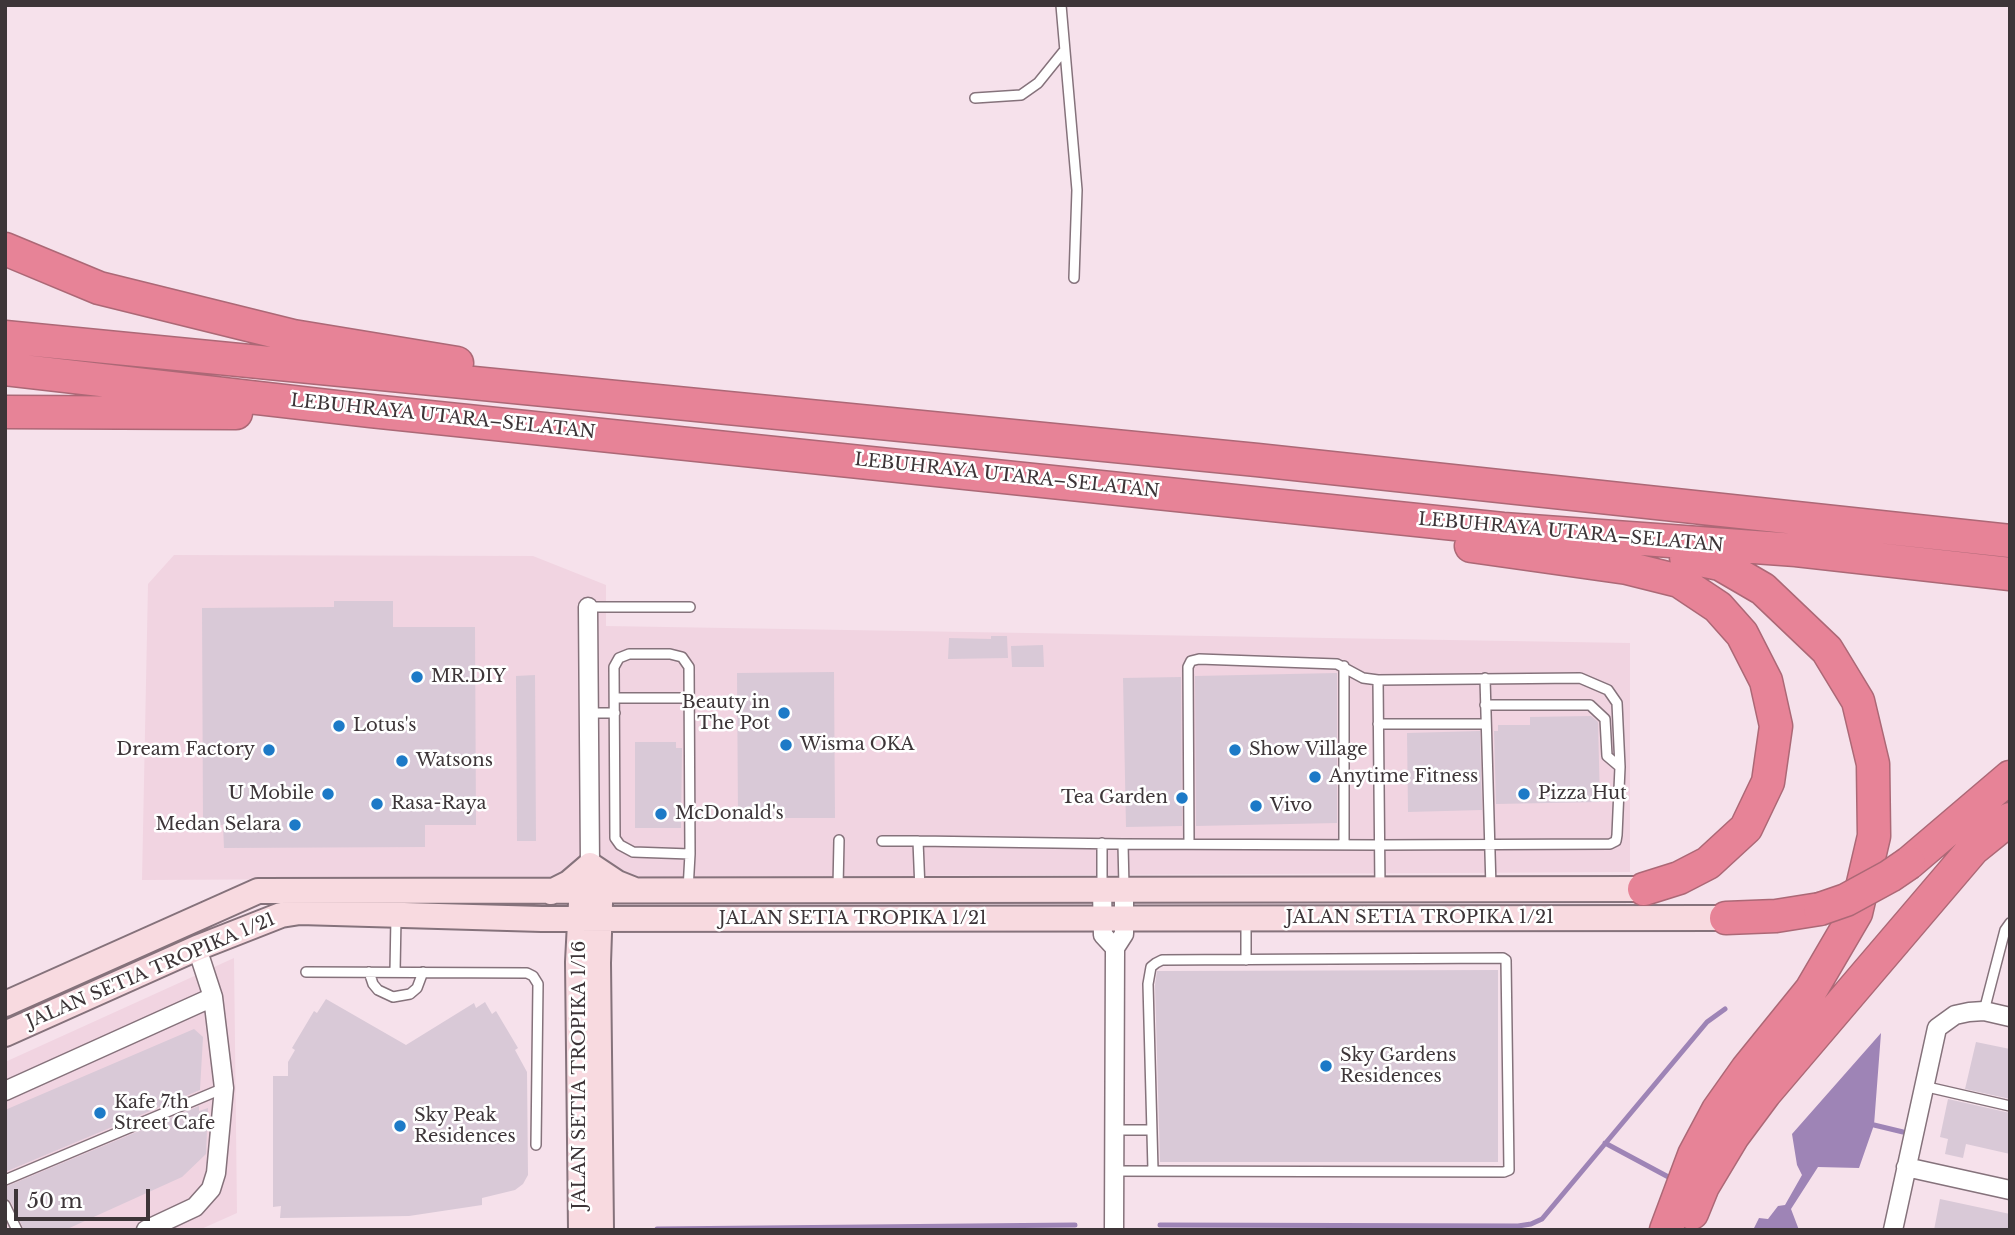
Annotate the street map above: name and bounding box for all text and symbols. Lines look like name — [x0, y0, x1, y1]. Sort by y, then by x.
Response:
street label: LEBUHRAYA UTARA–SELATAN — [289, 390, 597, 444]
street label: LEBUHRAYA UTARA–SELATAN — [853, 449, 1161, 503]
street label: LEBUHRAYA UTARA–SELATAN — [1417, 509, 1725, 557]
place label: MR.DIY — [431, 666, 506, 688]
marker: MR.DIY — [409, 669, 425, 685]
place label: Beauty in The Pot — [682, 692, 770, 734]
marker: Beauty in The Pot — [776, 705, 792, 721]
place label: Lotus's — [353, 715, 417, 737]
marker: Lotus's — [331, 718, 347, 734]
place label: Wisma OKA — [800, 734, 914, 756]
marker: Wisma OKA — [778, 737, 794, 753]
place label: Dream Factory — [116, 739, 255, 761]
place label: Show Village — [1249, 739, 1368, 761]
marker: Dream Factory — [261, 742, 277, 758]
marker: Show Village — [1227, 742, 1243, 758]
place label: Watsons — [416, 750, 493, 772]
marker: Watsons — [394, 753, 410, 769]
place label: Anytime Fitness — [1329, 766, 1478, 788]
marker: Anytime Fitness — [1307, 769, 1323, 785]
place label: U Mobile — [228, 783, 314, 805]
place label: Pizza Hut — [1538, 783, 1627, 805]
marker: U Mobile — [320, 786, 336, 802]
marker: Pizza Hut — [1516, 786, 1532, 802]
place label: Tea Garden — [1061, 787, 1168, 809]
marker: Tea Garden — [1174, 790, 1190, 806]
place label: Rasa-Raya — [391, 793, 487, 815]
place label: Vivo — [1270, 795, 1312, 817]
marker: Rasa-Raya — [369, 796, 385, 812]
marker: Vivo — [1248, 798, 1264, 814]
place label: McDonald's — [675, 803, 784, 825]
marker: McDonald's — [653, 806, 669, 822]
place label: Medan Selara — [156, 814, 281, 836]
marker: Medan Selara — [287, 817, 303, 833]
street label: JALAN SETIA TROPIKA 1/21 — [1286, 907, 1554, 929]
street label: JALAN SETIA TROPIKA 1/21 — [719, 908, 987, 930]
street label: JALAN SETIA TROPIKA 1/21 — [23, 909, 279, 1033]
street label: JALAN SETIA TROPIKA 1/16 — [569, 941, 591, 1209]
place label: Sky Gardens Residences — [1340, 1045, 1456, 1088]
marker: Sky Gardens Residences — [1318, 1058, 1334, 1074]
place label: Kafe 7th Street Cafe — [114, 1092, 215, 1134]
marker: Kafe 7th Street Cafe — [92, 1105, 108, 1121]
place label: Sky Peak Residences — [414, 1105, 516, 1148]
marker: Sky Peak Residences — [392, 1118, 408, 1134]
scale bar — [18, 1176, 154, 1220]
text: 50 m — [27, 1188, 82, 1214]

